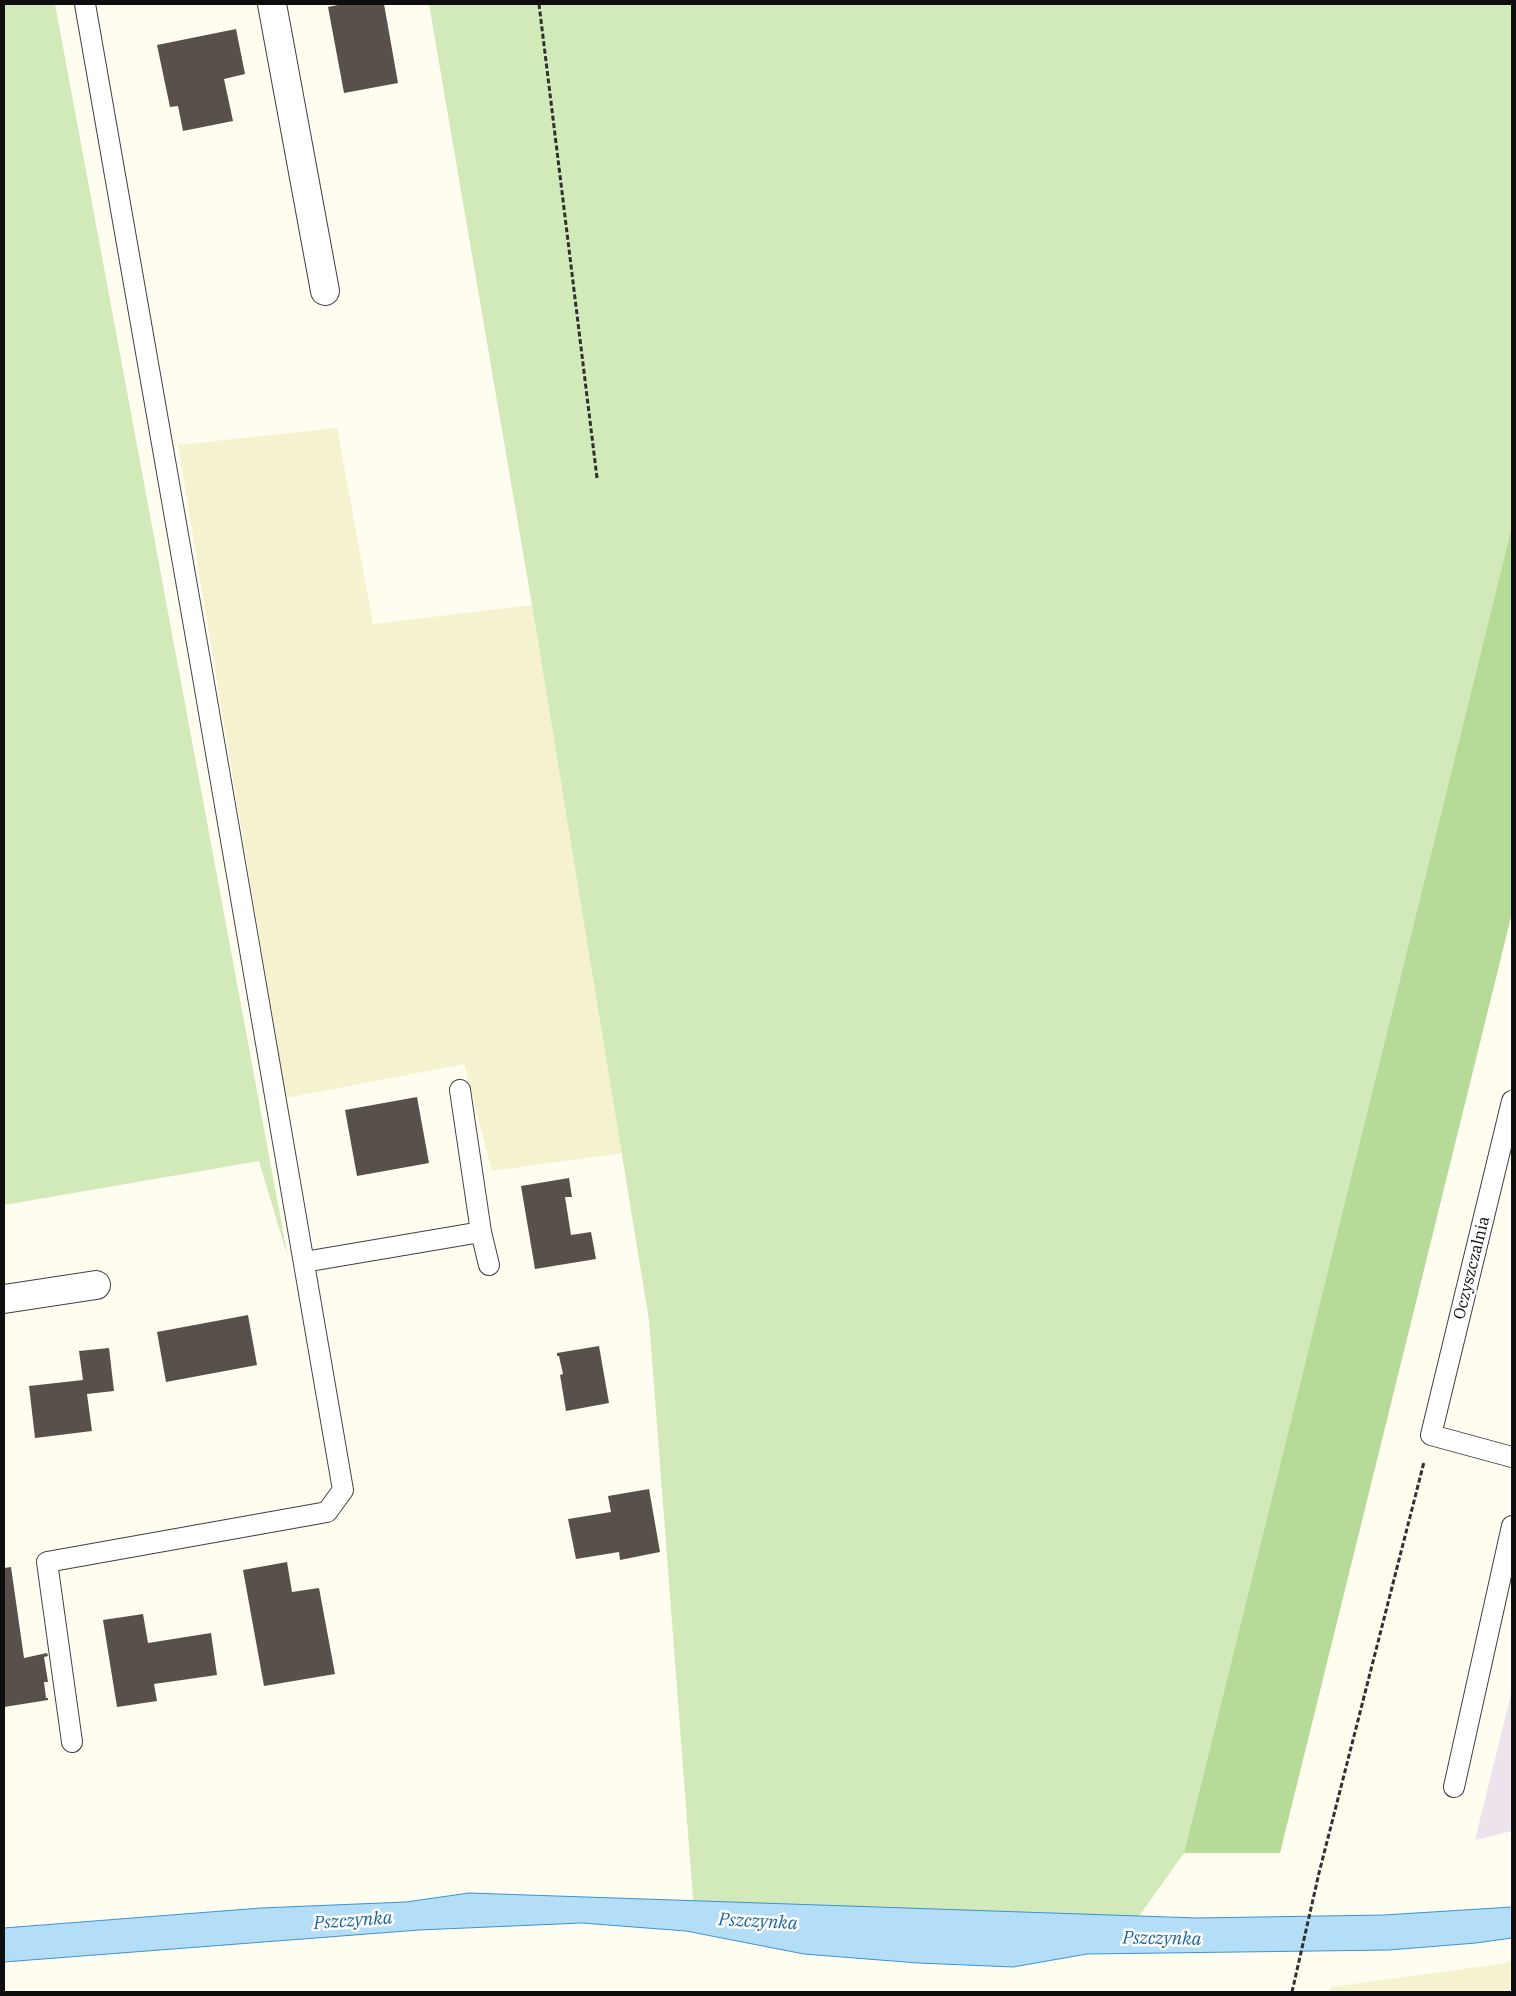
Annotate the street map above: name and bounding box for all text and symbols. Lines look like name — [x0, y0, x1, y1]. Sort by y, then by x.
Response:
street label: Oczyszczalnia — [1450, 1214, 1494, 1322]
water label: Pszczynka — [313, 1907, 393, 1935]
water label: Pszczynka — [718, 1909, 798, 1935]
water label: Pszczynka — [1122, 1928, 1202, 1950]

